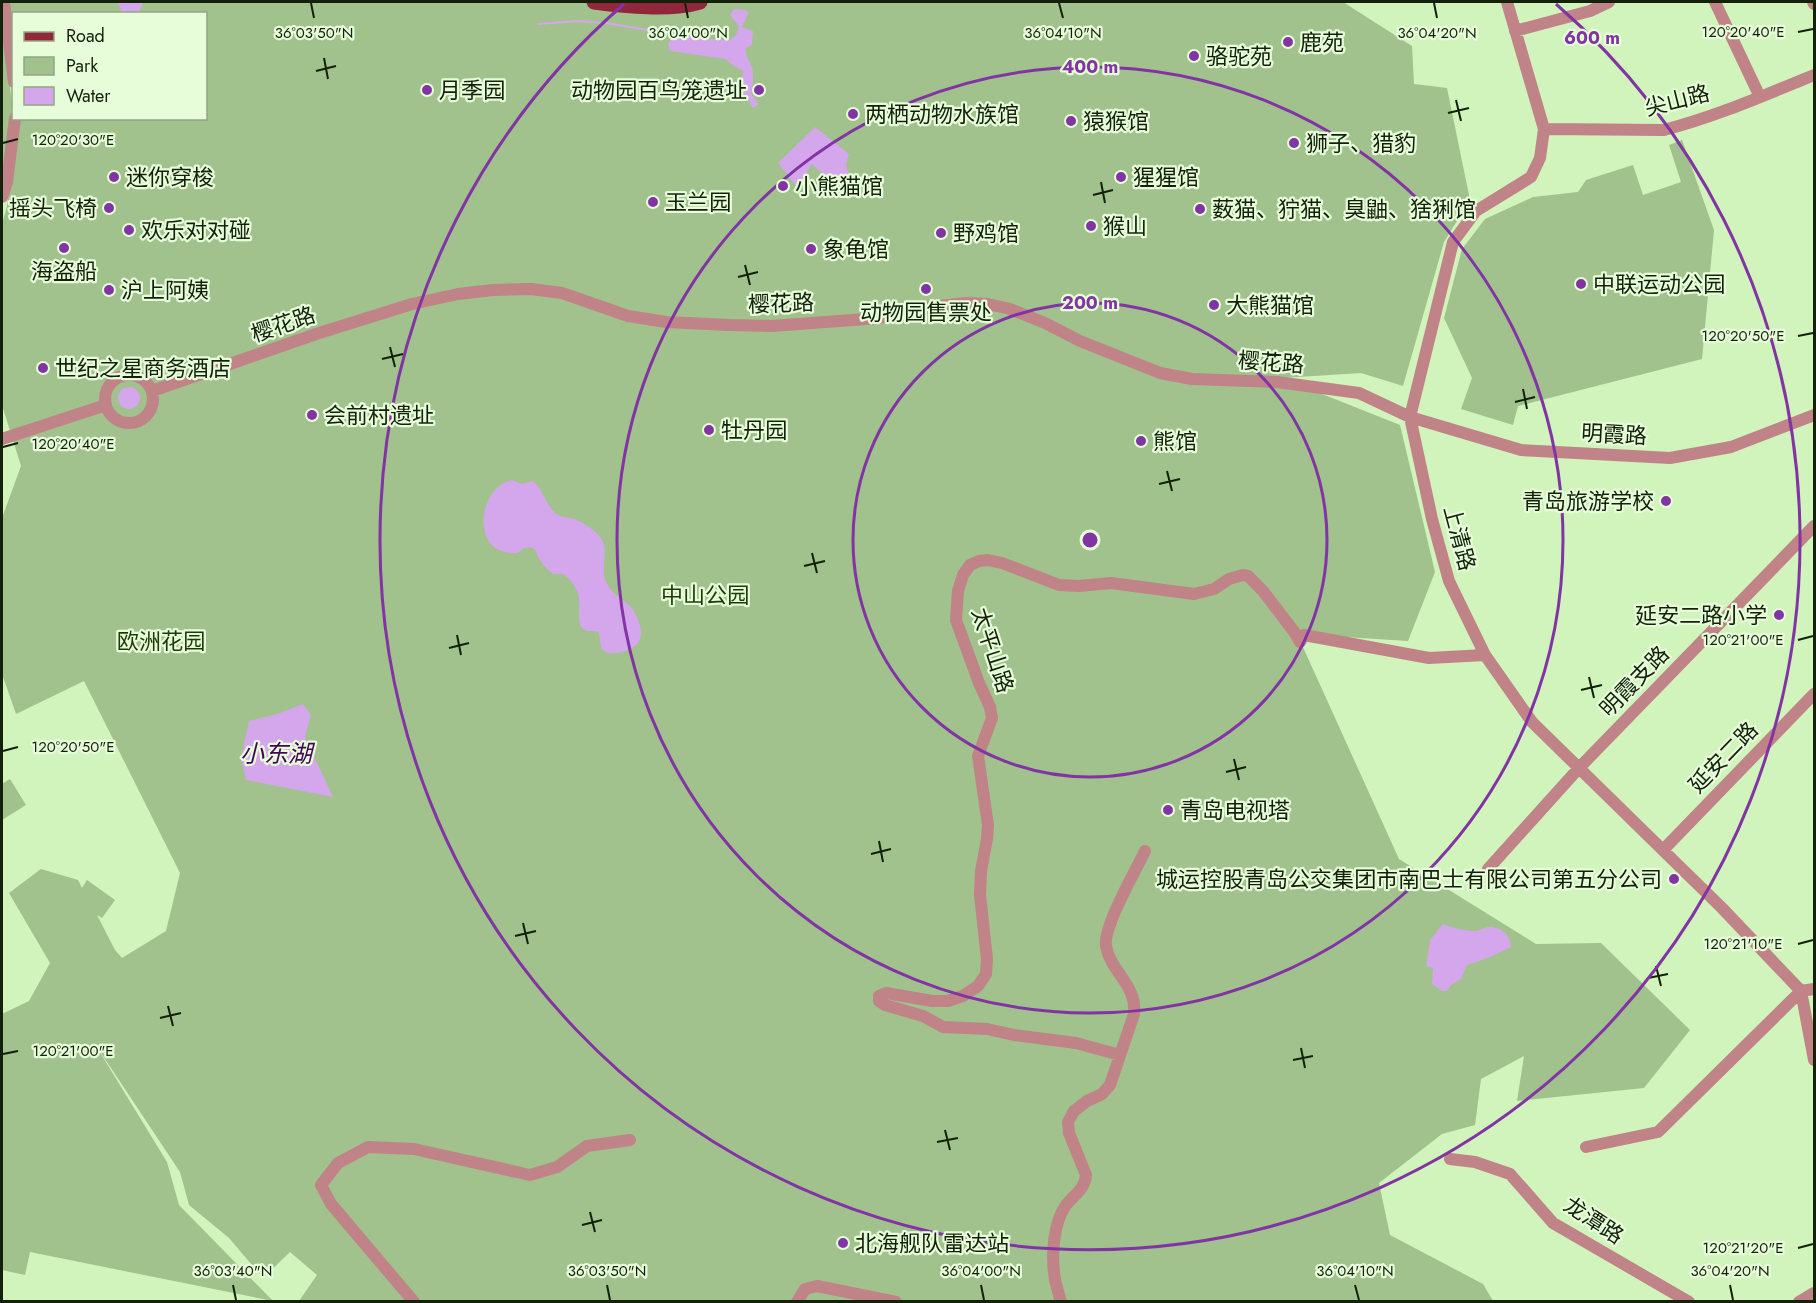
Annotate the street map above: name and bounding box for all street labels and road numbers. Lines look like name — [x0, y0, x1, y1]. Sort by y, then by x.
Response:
street label: 尖山路 — [1641, 76, 1713, 124]
street label: 樱花路 — [747, 286, 815, 320]
street label: 樱花路 — [247, 298, 319, 350]
street label: 樱花路 — [1237, 344, 1305, 380]
street label: 明霞路 — [1580, 416, 1648, 452]
street label: 上清路 — [1436, 502, 1484, 574]
street label: 太平山路 — [964, 603, 1022, 697]
street label: 明霞支路 — [1592, 638, 1676, 724]
street label: 延安二路 — [1681, 714, 1765, 800]
street label: 龙潭路 — [1558, 1189, 1630, 1251]

